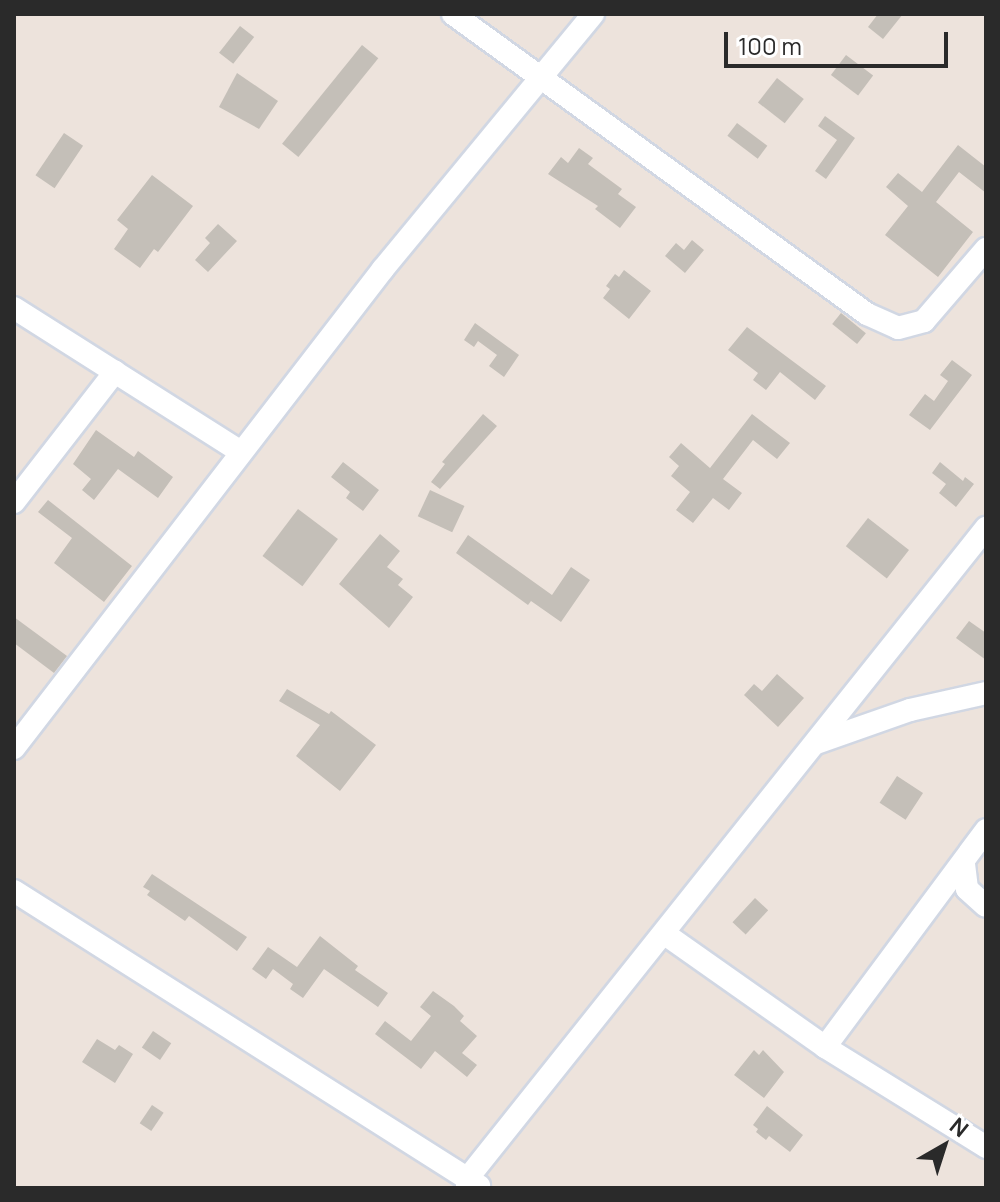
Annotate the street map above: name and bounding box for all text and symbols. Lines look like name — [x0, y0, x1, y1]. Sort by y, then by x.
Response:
scale bar — [728, 16, 952, 66]
text: 100 m — [738, 29, 802, 62]
north arrow — [904, 1106, 984, 1186]
text: N — [944, 1111, 975, 1144]

